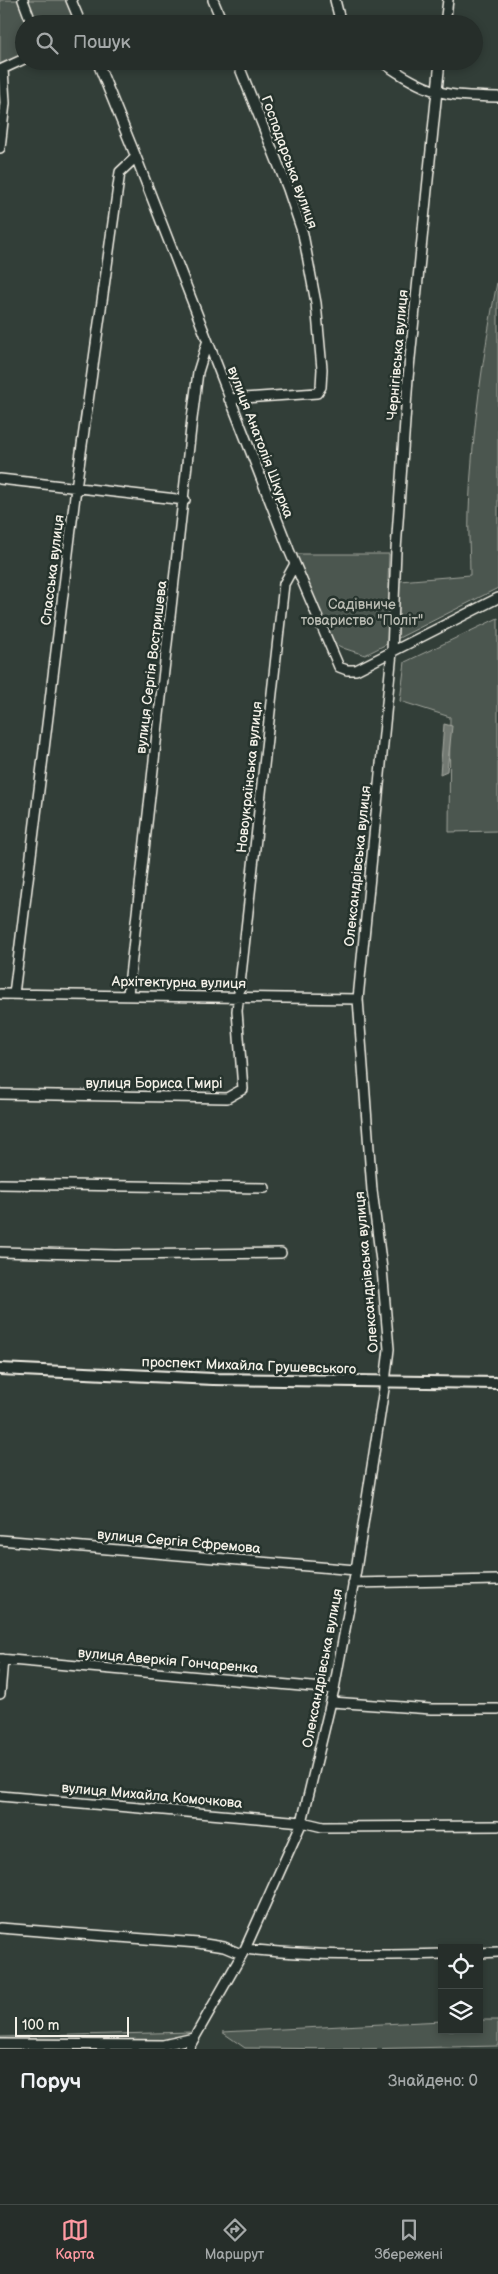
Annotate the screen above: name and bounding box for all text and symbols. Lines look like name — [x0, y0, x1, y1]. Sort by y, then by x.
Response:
search box — [15, 15, 483, 70]
icon: search — [33, 29, 61, 57]
text: Пошук — [73, 31, 131, 54]
street label: Господарська вулиця — [258, 93, 322, 231]
street label: Чернігівська вулиця — [383, 289, 412, 421]
street label: вулиця Анатолія Шкурка — [224, 364, 298, 521]
street label: Спасська вулиця — [37, 514, 68, 626]
street label: вулиця Сергія Востришева — [132, 579, 171, 755]
park label: Садівниче товариство "Політ" — [301, 596, 423, 629]
street label: Новоукраїнська вулиця — [233, 700, 266, 854]
street label: Олександрівська вулиця — [341, 784, 374, 947]
street label: Архітектурна вулиця — [111, 973, 246, 992]
street label: вулиця Бориса Гмирі — [85, 1075, 223, 1092]
street label: Олександрівська вулиця — [351, 1190, 382, 1353]
street label: проспект Михайла Грушевського — [141, 1353, 356, 1378]
street label: вулиця Сергія Єфремова — [96, 1526, 262, 1557]
street label: Олександрівська вулиця — [299, 1587, 346, 1749]
street label: вулиця Аверкія Гончаренка — [77, 1644, 259, 1677]
street label: вулиця Михайла Комочкова — [61, 1779, 244, 1812]
map controls — [438, 1944, 483, 2034]
button: locate — [438, 1944, 483, 1989]
button: layers — [438, 1989, 483, 2034]
scale bar — [15, 2014, 129, 2037]
text: 100 m — [22, 2017, 59, 2034]
text: Поруч — [20, 2069, 81, 2094]
text: Знайдено: 0 — [388, 2072, 478, 2091]
tab: Карта — [55, 2216, 95, 2263]
tab: Маршрут — [205, 2216, 264, 2263]
tab: Збережені — [375, 2216, 443, 2263]

